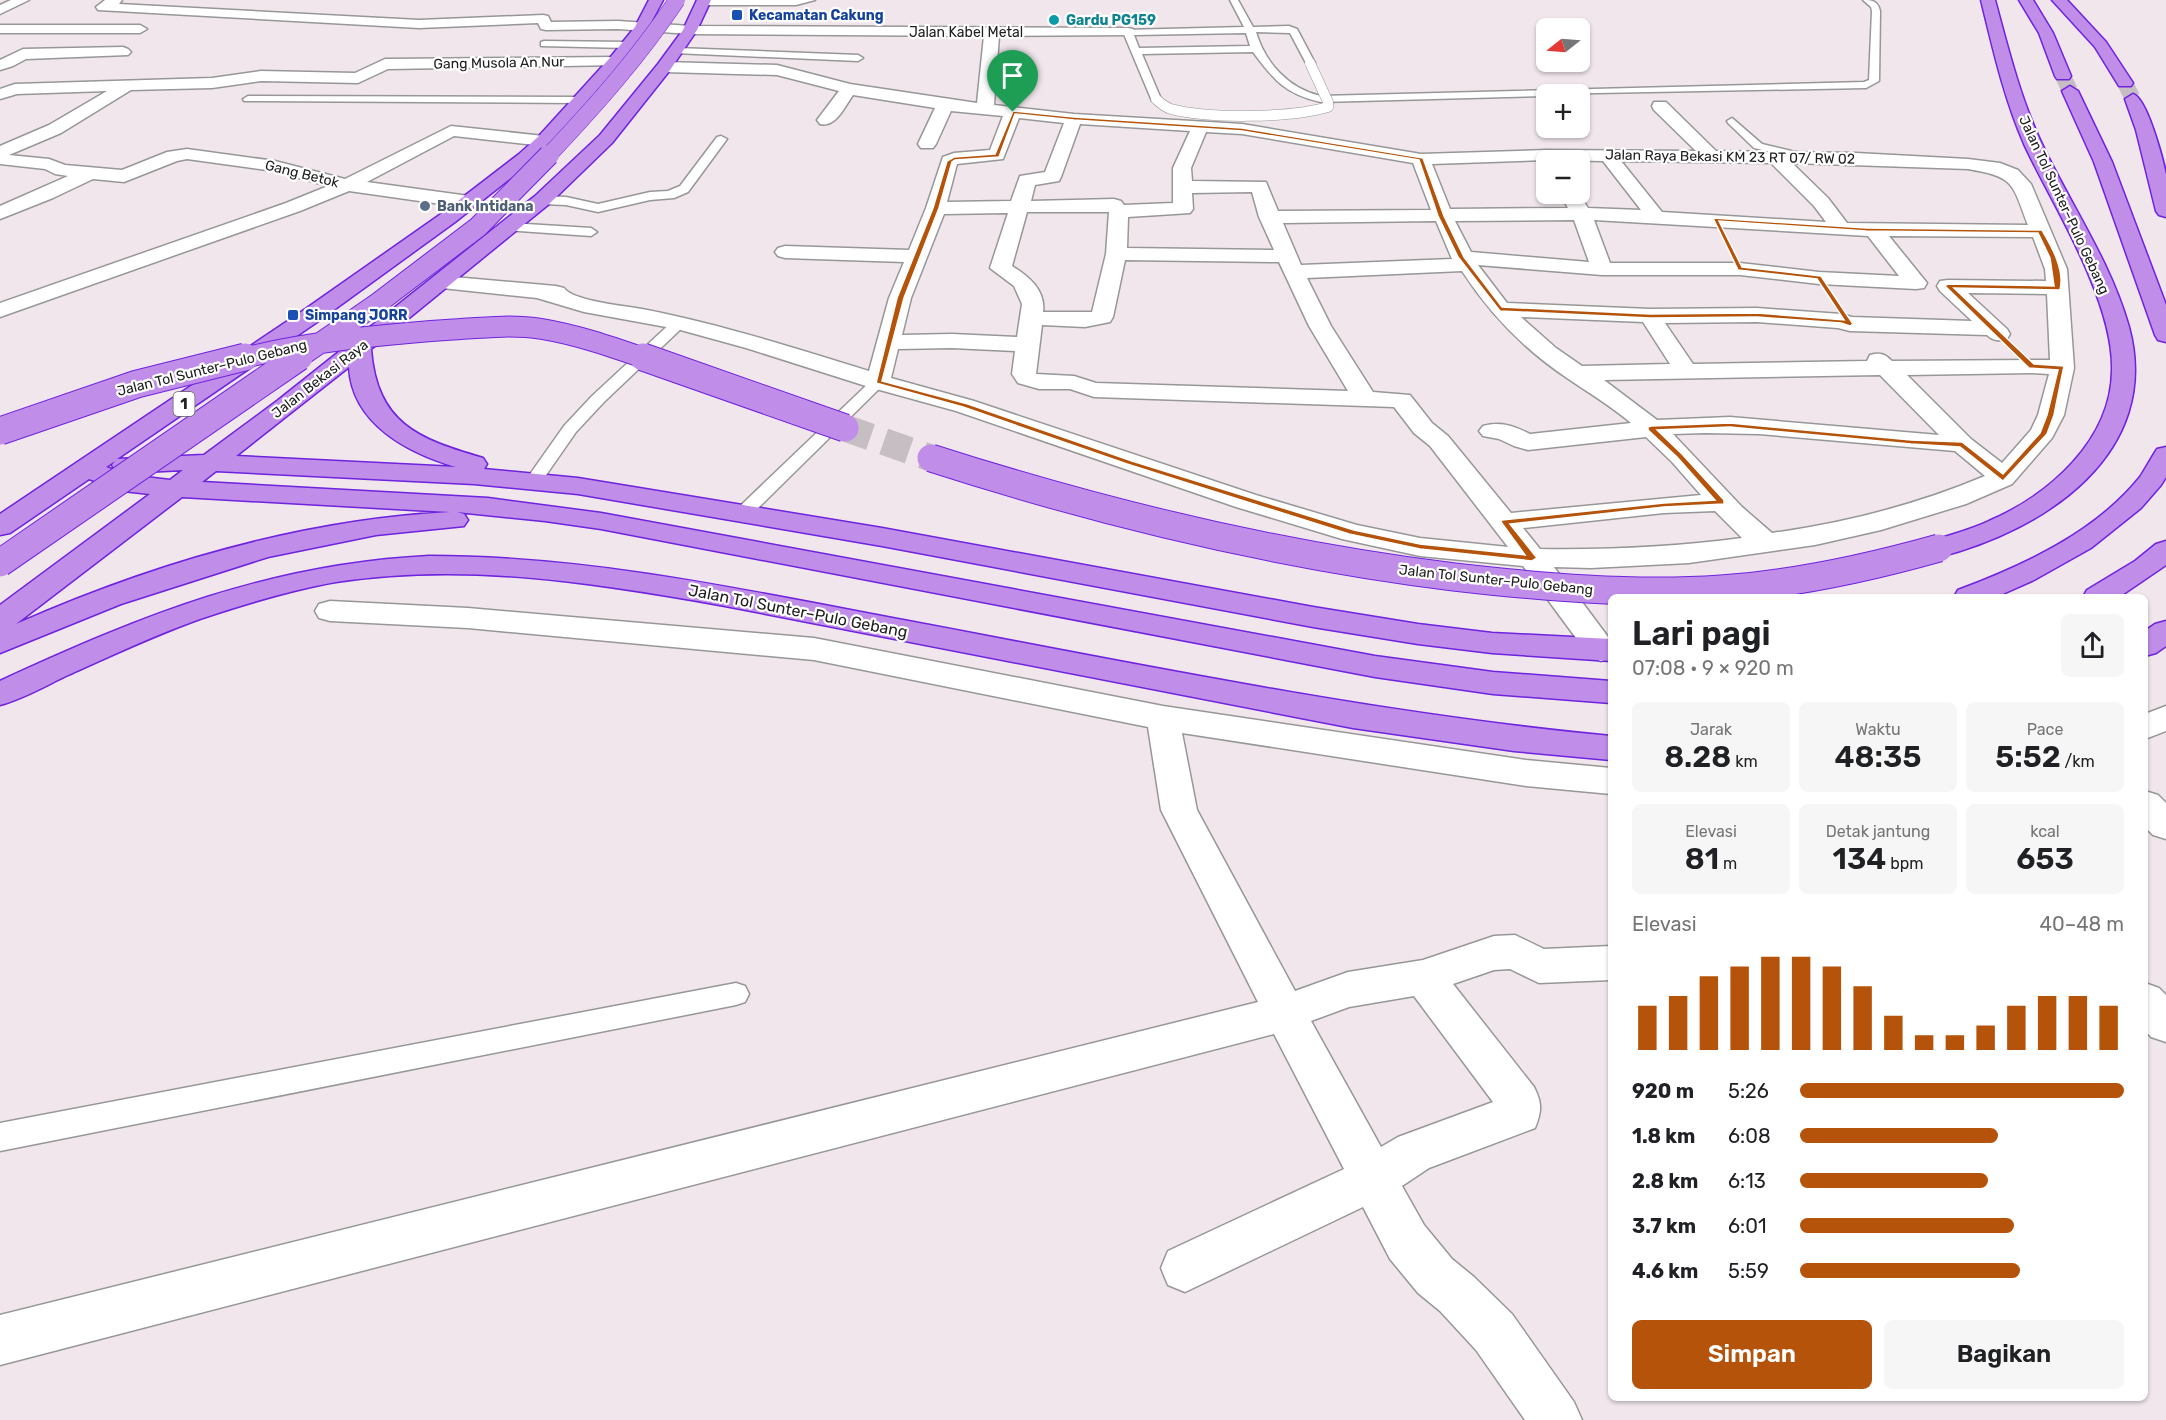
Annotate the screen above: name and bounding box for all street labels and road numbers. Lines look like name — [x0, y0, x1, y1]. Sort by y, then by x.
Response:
street label: Jalan Kabel Metal — [909, 24, 1023, 41]
street label: Gang Musola An Nur — [433, 53, 565, 73]
street label: Jalan Tol Sunter–Pulo Gebang — [2015, 113, 2113, 297]
street label: Jalan Raya Bekasi KM 23 RT 07/ RW 02 — [1605, 146, 1855, 168]
street label: Gang Betok — [263, 157, 341, 192]
street label: Jalan Tol Sunter–Pulo Gebang — [115, 336, 309, 400]
street label: Jalan Bekasi Raya — [268, 336, 372, 422]
road number: 1 — [174, 392, 195, 416]
street label: Jalan Tol Sunter–Pulo Gebang — [1398, 561, 1594, 599]
street label: Jalan Tol Sunter–Pulo Gebang — [687, 580, 909, 642]

